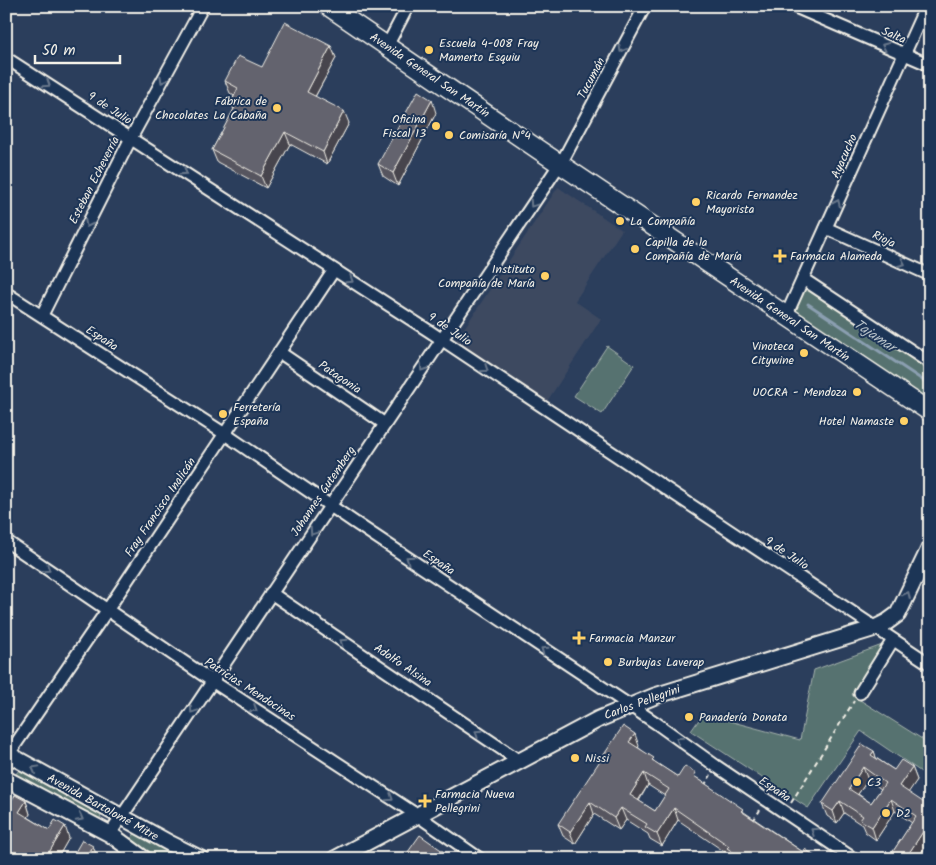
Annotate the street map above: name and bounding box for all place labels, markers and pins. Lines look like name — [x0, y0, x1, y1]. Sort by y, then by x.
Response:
place label: Escuela 4-008 Fray Mamerto Esquiu — [439, 34, 539, 67]
marker: Escuela 4-008 Fray Mamerto Esquiu — [423, 44, 435, 56]
place label: Fábrica de Chocolates La Cabaña — [155, 92, 268, 125]
marker: Fábrica de Chocolates La Cabaña — [271, 102, 283, 114]
place label: Oficina Fiscal 13 — [382, 110, 426, 143]
marker: Oficina Fiscal 13 — [430, 120, 442, 132]
place label: Comisaría N°4 — [459, 126, 531, 145]
marker: Comisaría N°4 — [443, 129, 455, 141]
place label: Ricardo Fernandez Mayorista — [706, 186, 798, 219]
marker: Ricardo Fernandez Mayorista — [690, 196, 702, 208]
place label: La Compañía — [630, 212, 696, 231]
marker: La Compañía — [614, 215, 626, 227]
place label: Capilla de la Compañía de María — [645, 233, 742, 266]
marker: Capilla de la Compañía de María — [629, 243, 641, 255]
place label: Farmacia Alameda — [790, 247, 882, 266]
marker: Farmacia Alameda — [774, 250, 786, 262]
place label: Instituto Compañía de María — [438, 260, 535, 293]
marker: Instituto Compañía de María — [539, 270, 551, 282]
place label: Vinoteca Citywine — [751, 337, 795, 370]
marker: Vinoteca Citywine — [798, 347, 810, 359]
place label: UOCRA - Mendoza — [752, 383, 847, 402]
marker: UOCRA - Mendoza — [851, 386, 863, 398]
place label: Ferretería España — [233, 398, 281, 431]
marker: Ferretería España — [217, 408, 229, 420]
place label: Hotel Namaste — [819, 412, 895, 431]
marker: Hotel Namaste — [898, 415, 910, 427]
place label: Farmacia Manzur — [589, 629, 676, 648]
marker: Farmacia Manzur — [573, 632, 585, 644]
place label: Burbujas Laverap — [618, 653, 704, 672]
marker: Burbujas Laverap — [602, 656, 614, 668]
place label: Panadería Donata — [699, 708, 788, 727]
marker: Panadería Donata — [683, 711, 695, 723]
place label: Nissi — [585, 749, 610, 768]
marker: Nissi — [569, 752, 581, 764]
place label: C3 — [867, 773, 881, 792]
marker: C3 — [851, 776, 863, 788]
place label: Farmacia Nueva Pellegrini — [435, 785, 515, 818]
marker: Farmacia Nueva Pellegrini — [419, 795, 431, 807]
place label: D2 — [896, 804, 911, 823]
marker: D2 — [880, 807, 892, 819]

